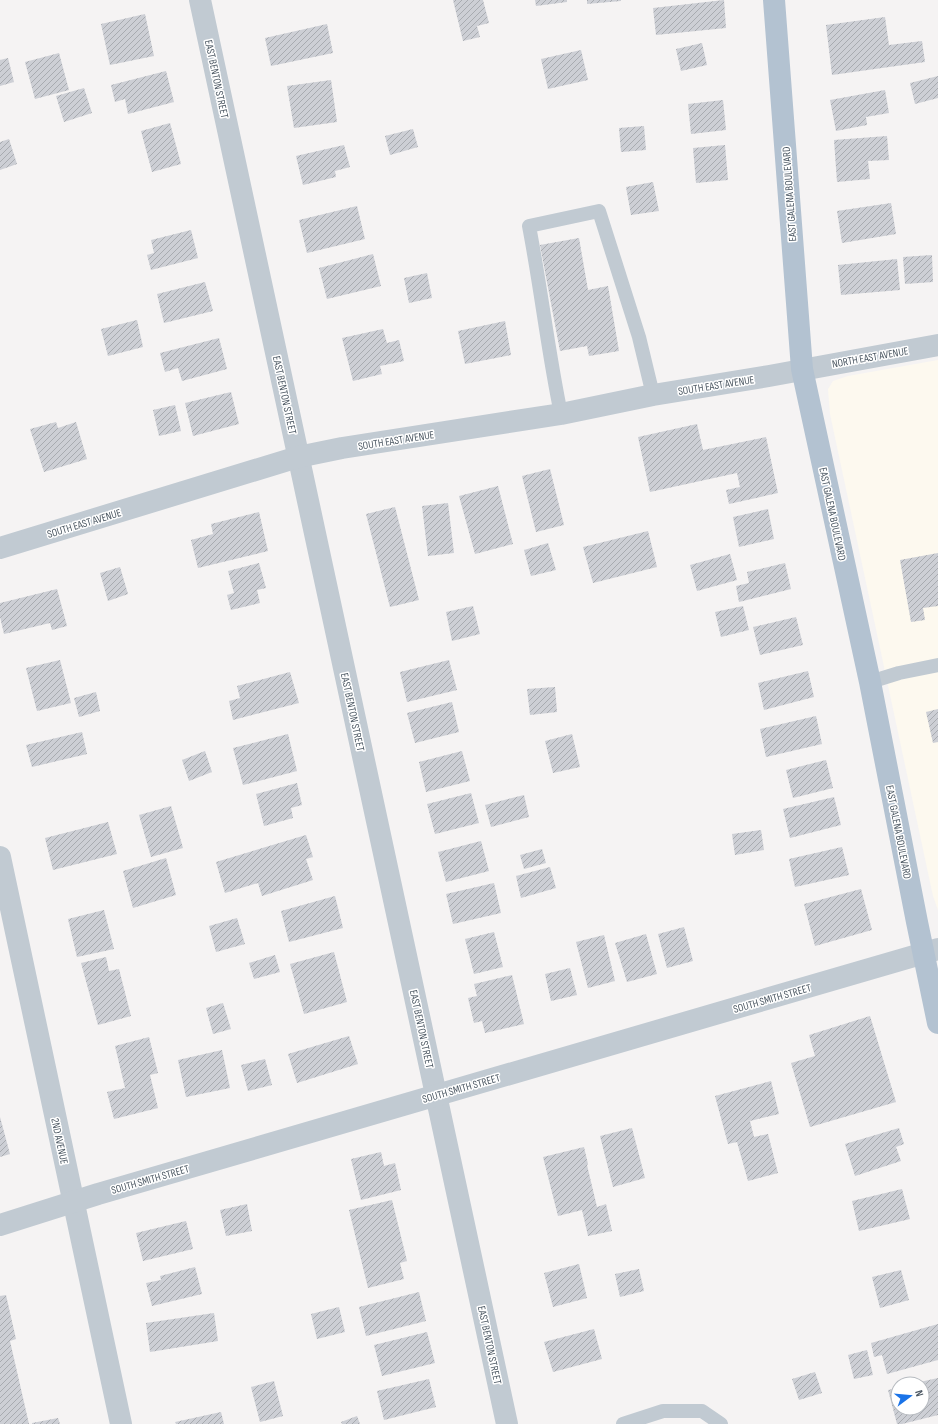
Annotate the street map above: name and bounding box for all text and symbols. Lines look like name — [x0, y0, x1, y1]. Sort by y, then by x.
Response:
street label: EAST BENTON STREET — [202, 39, 231, 120]
street label: EAST GALENA BOULEVARD — [780, 146, 799, 242]
street label: NORTH EAST AVENUE — [831, 344, 909, 371]
street label: EAST BENTON STREET — [270, 355, 299, 436]
street label: SOUTH EAST AVENUE — [677, 373, 755, 398]
street label: SOUTH EAST AVENUE — [357, 428, 435, 453]
street label: EAST GALENA BOULEVARD — [816, 466, 849, 562]
street label: SOUTH EAST AVENUE — [46, 506, 123, 541]
street label: EAST BENTON STREET — [338, 672, 367, 753]
street label: EAST GALENA BOULEVARD — [883, 784, 914, 880]
street label: SOUTH SMITH STREET — [732, 981, 813, 1016]
street label: EAST BENTON STREET — [407, 989, 436, 1070]
street label: SOUTH SMITH STREET — [421, 1071, 502, 1106]
street label: 2ND AVENUE — [48, 1117, 71, 1165]
street label: SOUTH SMITH STREET — [110, 1162, 191, 1197]
street label: EAST BENTON STREET — [475, 1305, 504, 1386]
north arrow — [890, 1376, 930, 1416]
text: N — [912, 1389, 926, 1398]

